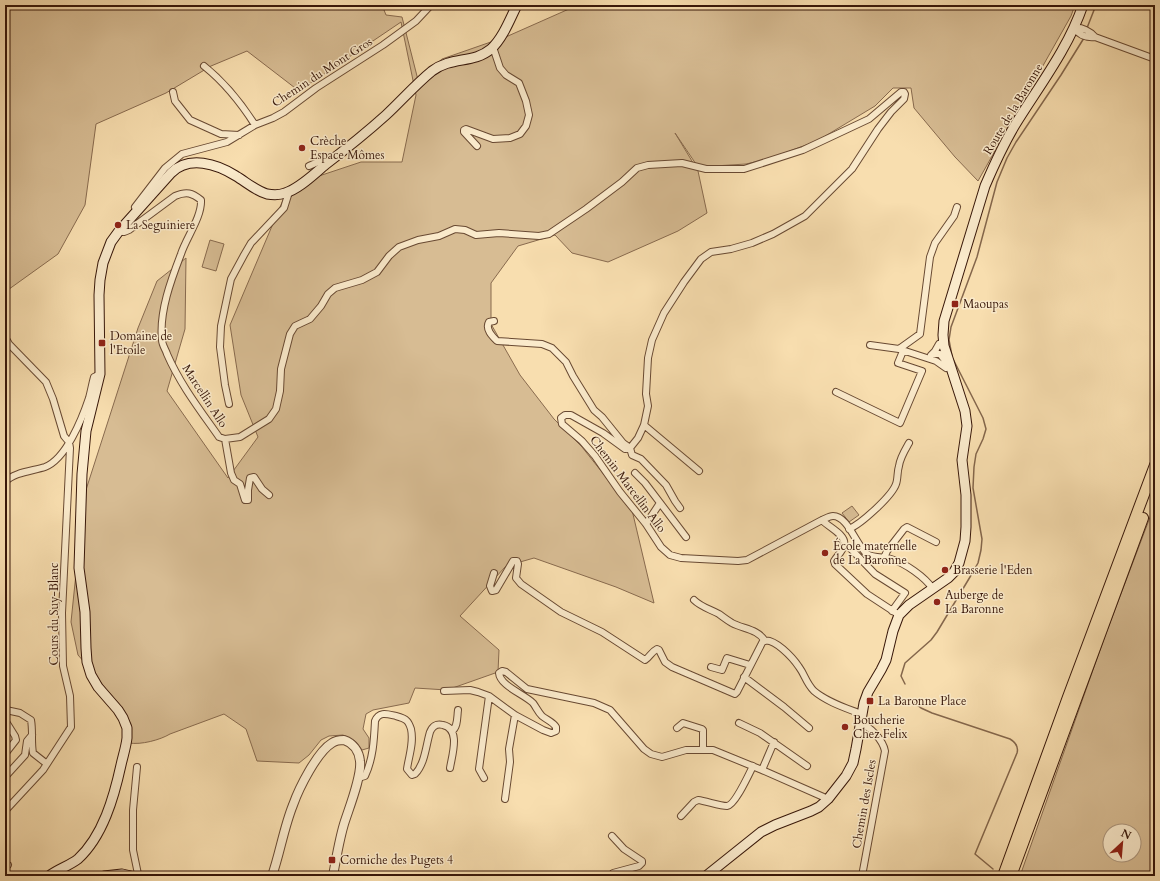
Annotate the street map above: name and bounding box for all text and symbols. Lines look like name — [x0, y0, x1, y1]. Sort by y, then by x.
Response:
street label: Chemin du Mont Gros — [269, 33, 375, 111]
street label: Route de la Baronne — [979, 60, 1047, 158]
place label: Crèche Espace Mômes — [310, 133, 385, 163]
marker: Crèche Espace Mômes — [297, 143, 307, 153]
place label: La Seguiniere — [126, 217, 195, 233]
marker: La Seguiniere — [113, 220, 123, 230]
place label: Maoupas — [963, 296, 1008, 312]
marker: Maoupas — [950, 299, 960, 309]
place label: Domaine de l'Etoile — [110, 328, 172, 358]
marker: Domaine de l'Etoile — [97, 338, 107, 348]
street label: Marcellin Allo — [179, 361, 232, 431]
street label: Chemin Marcellin Allo — [586, 432, 670, 536]
place label: École maternelle de La Baronne — [833, 537, 917, 568]
marker: École maternelle de La Baronne — [820, 548, 830, 558]
street label: Cours du Suy-Blanc — [46, 562, 62, 666]
place label: Brasserie l'Eden — [953, 562, 1033, 578]
marker: Brasserie l'Eden — [940, 565, 950, 575]
place label: Auberge de La Baronne — [945, 587, 1004, 617]
marker: Auberge de La Baronne — [932, 597, 942, 607]
place label: La Baronne Place — [878, 693, 966, 709]
marker: La Baronne Place — [865, 696, 875, 706]
place label: Boucherie Chez Felix — [853, 712, 908, 742]
marker: Boucherie Chez Felix — [840, 722, 850, 732]
street label: Chemin des Iscles — [848, 758, 880, 850]
north arrow — [1102, 823, 1142, 863]
text: N — [1119, 826, 1134, 843]
place label: Corniche des Pugets 4 — [340, 852, 453, 868]
marker: Corniche des Pugets 4 — [327, 855, 337, 865]

